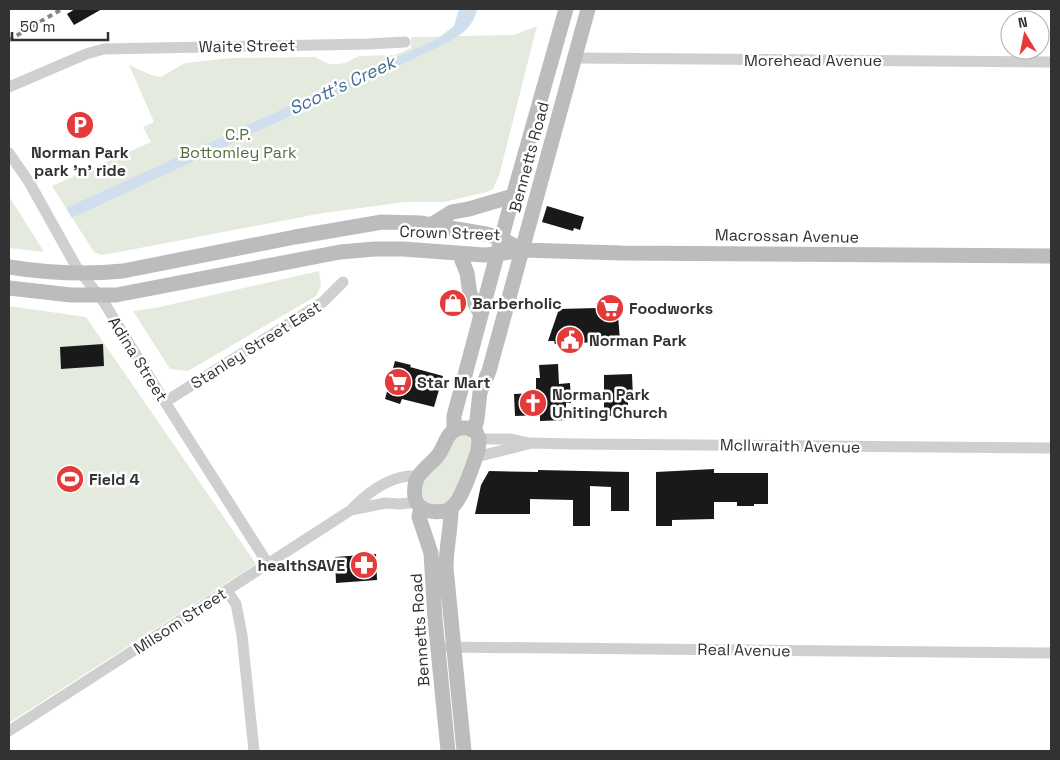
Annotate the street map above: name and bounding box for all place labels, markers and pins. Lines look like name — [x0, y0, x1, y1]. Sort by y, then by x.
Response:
parking icon: Norman Park park 'n' ride — [65, 110, 95, 140]
place label: Norman Park park 'n' ride — [31, 142, 129, 181]
shop icon: Barberholic — [438, 288, 468, 318]
place label: Barberholic — [472, 293, 562, 314]
supermarket icon: Foodworks — [595, 293, 625, 323]
place label: Foodworks — [629, 298, 713, 319]
public building icon: Norman Park — [555, 325, 585, 355]
place label: Norman Park — [589, 330, 687, 351]
supermarket icon: Star Mart — [383, 367, 413, 397]
place label: Star Mart — [417, 372, 491, 393]
place label: Norman Park Uniting Church — [552, 384, 668, 423]
church icon: Norman Park Uniting Church — [518, 388, 548, 418]
sports icon: Field 4 — [55, 464, 85, 494]
place label: Field 4 — [89, 469, 140, 490]
pharmacy icon: healthSAVE — [349, 550, 379, 580]
place label: healthSAVE — [257, 555, 345, 576]

